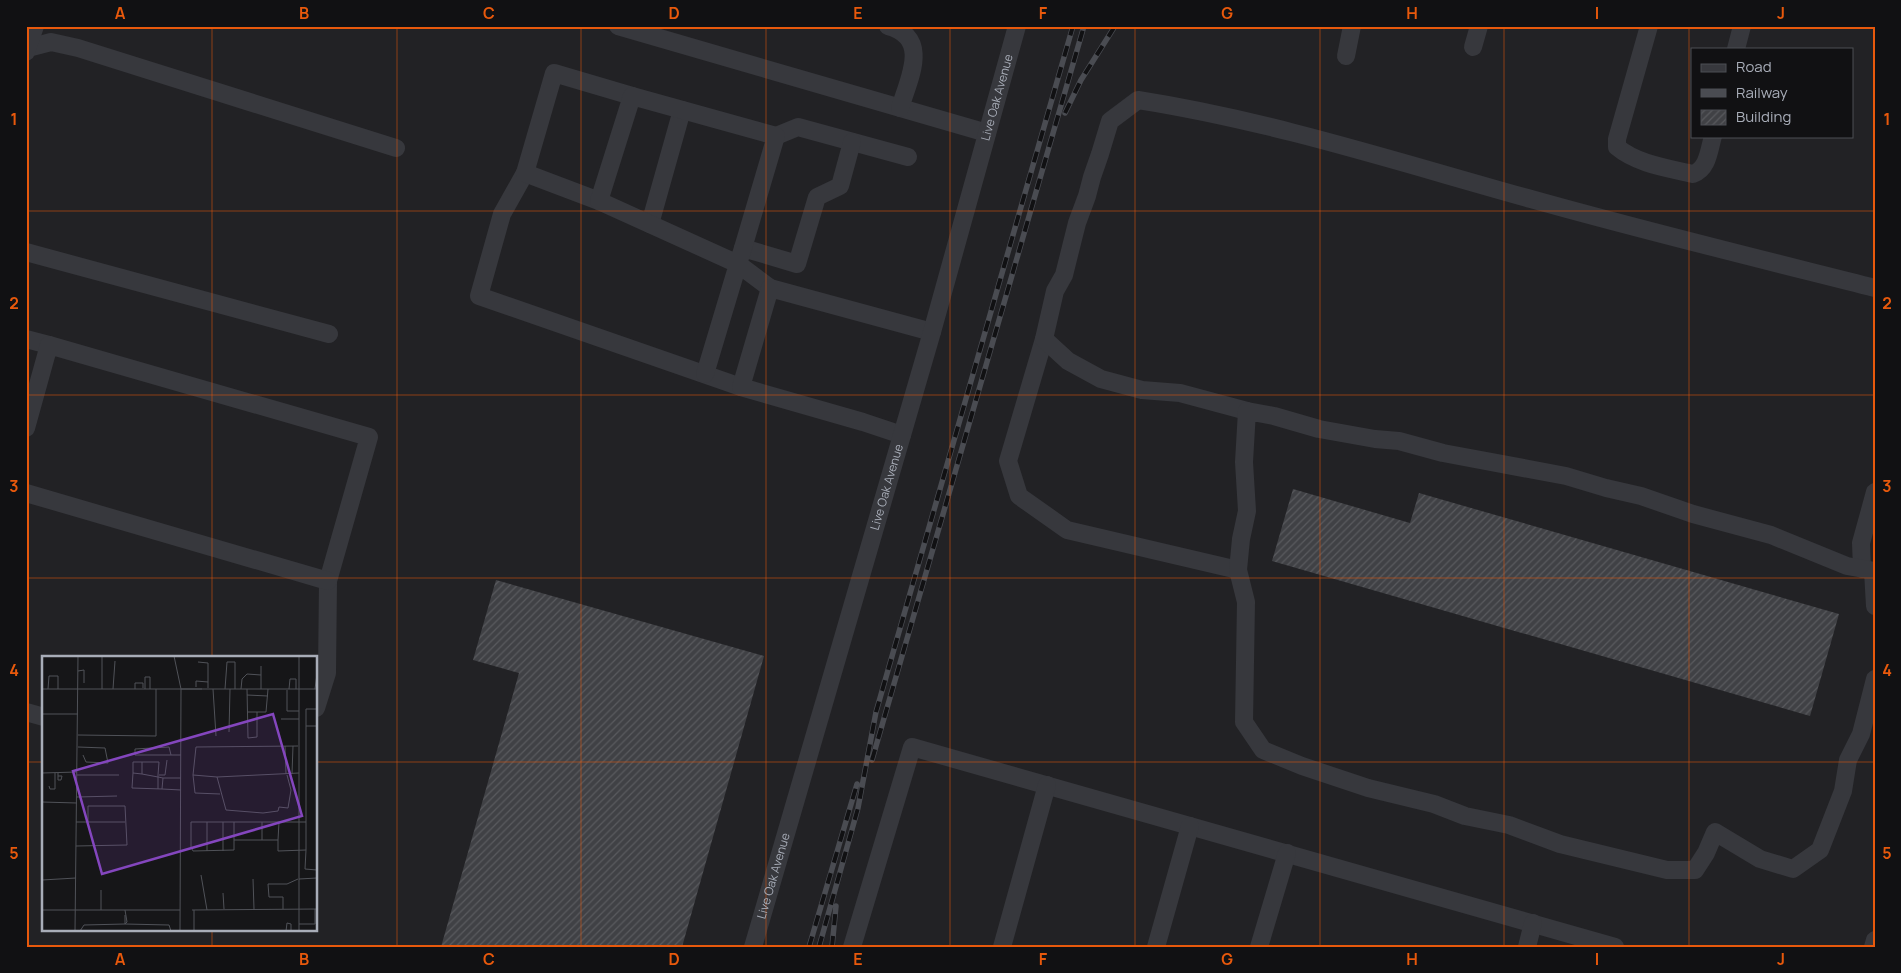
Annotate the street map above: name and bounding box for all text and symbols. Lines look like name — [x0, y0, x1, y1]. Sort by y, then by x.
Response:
text: A — [115, 2, 126, 24]
text: B — [299, 2, 309, 24]
text: C — [483, 2, 495, 24]
text: D — [668, 2, 680, 24]
text: E — [853, 2, 863, 24]
text: F — [1039, 2, 1048, 24]
text: G — [1221, 2, 1233, 24]
text: H — [1406, 2, 1418, 24]
text: I — [1595, 2, 1599, 24]
text: J — [1777, 2, 1785, 24]
legend — [1691, 48, 1854, 138]
street label: Live Oak Avenue — [977, 52, 1017, 142]
text: Road — [1736, 56, 1772, 77]
text: Railway — [1736, 82, 1788, 103]
text: Building — [1736, 106, 1791, 127]
text: 1 — [10, 108, 18, 130]
text: 1 — [1883, 108, 1891, 130]
text: 2 — [9, 292, 19, 314]
text: 2 — [1882, 292, 1892, 314]
street label: Live Oak Avenue — [866, 442, 907, 532]
text: 3 — [9, 475, 19, 497]
text: 3 — [1882, 475, 1892, 497]
inset map — [42, 656, 318, 930]
text: 4 — [9, 659, 19, 681]
text: 4 — [1882, 659, 1892, 681]
street label: Live Oak Avenue — [753, 831, 794, 921]
text: 5 — [9, 842, 19, 864]
text: 5 — [1882, 842, 1892, 864]
text: A — [115, 948, 126, 970]
text: B — [299, 948, 309, 970]
text: C — [483, 948, 495, 970]
text: D — [668, 948, 680, 970]
text: E — [853, 948, 863, 970]
text: F — [1039, 948, 1048, 970]
text: G — [1221, 948, 1233, 970]
text: H — [1406, 948, 1418, 970]
text: I — [1595, 948, 1599, 970]
text: J — [1777, 948, 1785, 970]

